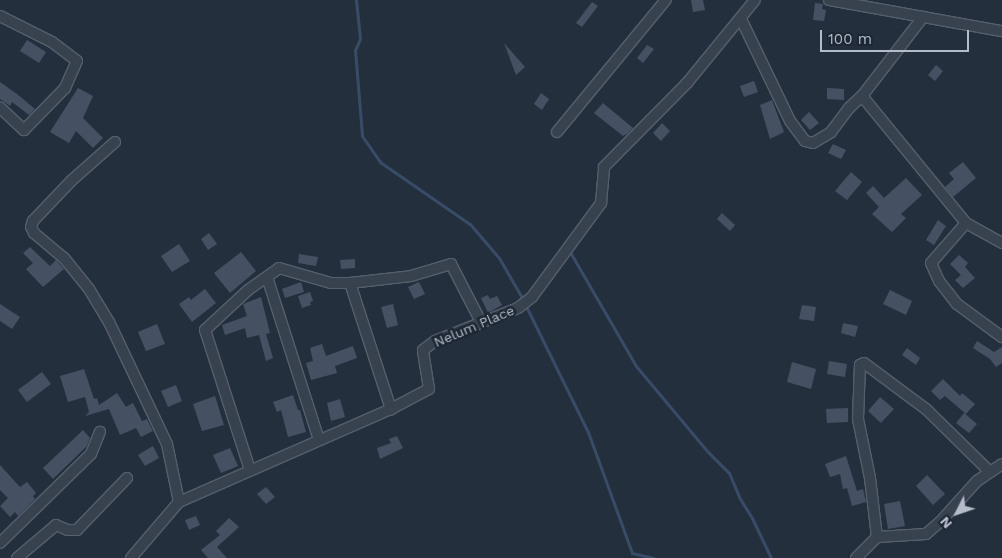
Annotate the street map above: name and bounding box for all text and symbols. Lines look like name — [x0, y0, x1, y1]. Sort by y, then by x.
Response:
scale bar — [822, 20, 971, 52]
text: 100 m — [828, 30, 872, 48]
street label: Nelum Place — [431, 301, 517, 351]
north arrow — [932, 488, 982, 538]
text: N — [936, 514, 955, 532]

